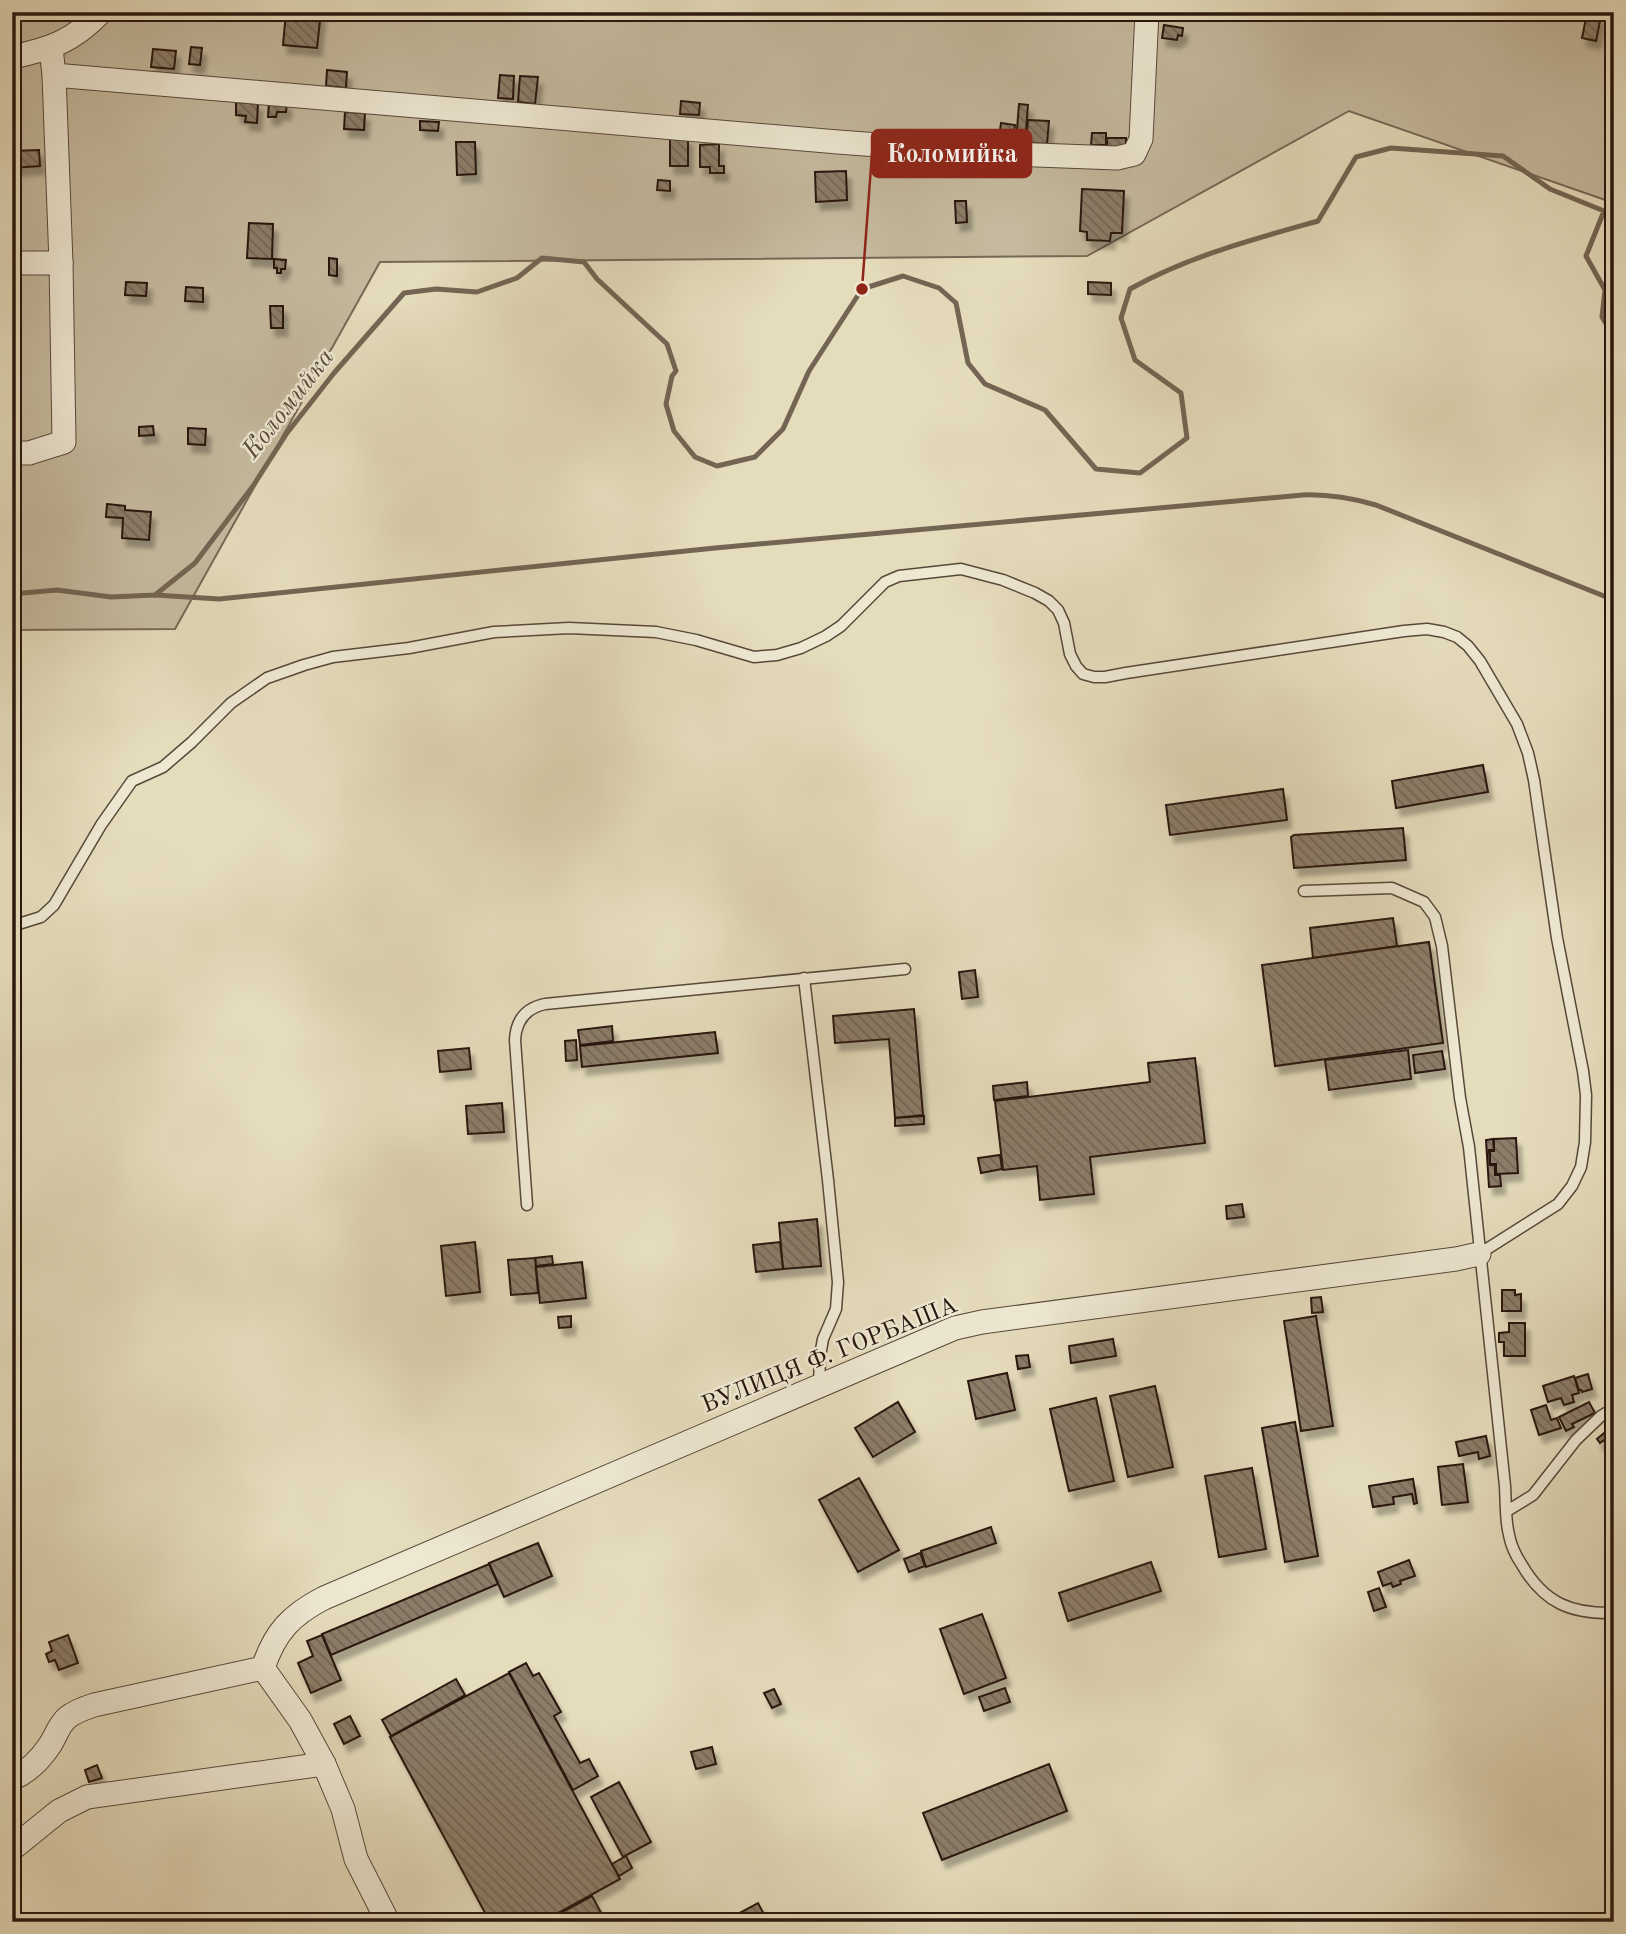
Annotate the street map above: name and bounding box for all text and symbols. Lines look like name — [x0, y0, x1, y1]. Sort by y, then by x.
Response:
callout: Коломийка — [872, 130, 1031, 177]
text: Коломийка — [886, 142, 1018, 168]
water label: Коломийка — [238, 344, 340, 464]
street label: ВУЛИЦЯ Ф. ГОРБАША — [699, 1294, 961, 1418]

